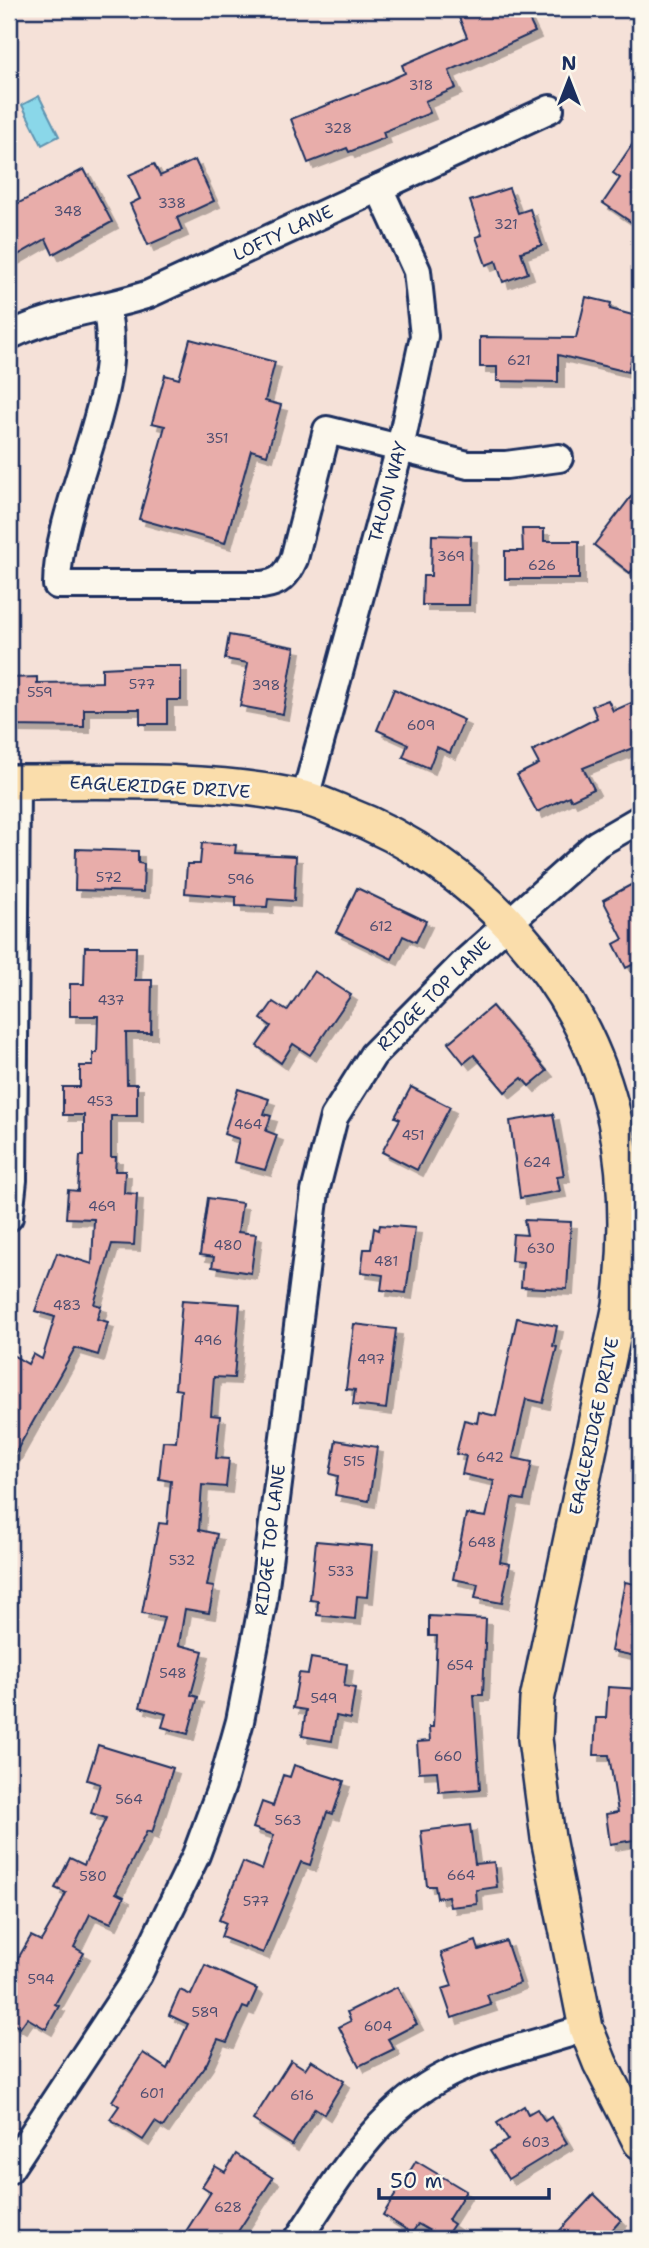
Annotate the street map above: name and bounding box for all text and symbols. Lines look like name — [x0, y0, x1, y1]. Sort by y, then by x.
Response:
north arrow — [534, 46, 604, 116]
text: N — [561, 51, 577, 76]
house number: 318 — [409, 76, 433, 94]
house number: 328 — [324, 119, 352, 137]
house number: 338 — [158, 194, 186, 212]
street label: LOFTY LANE — [229, 199, 337, 267]
house number: 348 — [54, 202, 82, 220]
house number: 321 — [494, 215, 518, 233]
house number: 621 — [507, 351, 531, 369]
house number: 351 — [205, 429, 229, 447]
street label: TALON WAY — [363, 439, 413, 545]
house number: 369 — [437, 547, 465, 565]
house number: 626 — [528, 556, 556, 574]
house number: 577 — [129, 675, 155, 693]
house number: 398 — [252, 676, 280, 694]
house number: 559 — [27, 683, 53, 701]
house number: 609 — [407, 716, 435, 734]
street label: EAGLERIDGE DRIVE — [69, 770, 251, 804]
house number: 572 — [96, 868, 122, 886]
house number: 596 — [227, 870, 255, 888]
house number: 612 — [369, 917, 393, 935]
street label: RIDGE TOP LANE — [372, 932, 496, 1056]
house number: 437 — [97, 991, 125, 1009]
house number: 453 — [86, 1092, 114, 1110]
house number: 464 — [234, 1115, 263, 1133]
house number: 451 — [401, 1126, 425, 1144]
house number: 624 — [523, 1153, 551, 1171]
house number: 469 — [88, 1197, 116, 1215]
house number: 480 — [214, 1236, 242, 1254]
house number: 630 — [527, 1239, 555, 1257]
house number: 481 — [374, 1252, 398, 1270]
house number: 483 — [53, 1296, 81, 1314]
house number: 496 — [194, 1331, 222, 1349]
street label: EAGLERIDGE DRIVE — [563, 1335, 625, 1517]
house number: 497 — [357, 1350, 385, 1368]
house number: 642 — [476, 1448, 504, 1466]
house number: 515 — [343, 1452, 365, 1470]
street label: RIDGE TOP LANE — [249, 1463, 291, 1617]
house number: 648 — [468, 1533, 496, 1551]
house number: 532 — [169, 1551, 195, 1569]
house number: 533 — [328, 1562, 354, 1580]
house number: 654 — [446, 1656, 474, 1674]
house number: 548 — [159, 1664, 187, 1682]
house number: 549 — [310, 1689, 338, 1707]
house number: 660 — [434, 1747, 462, 1765]
house number: 564 — [115, 1790, 143, 1808]
house number: 563 — [274, 1811, 302, 1829]
house number: 664 — [447, 1866, 475, 1884]
house number: 580 — [79, 1867, 107, 1885]
house number: 577 — [243, 1892, 269, 1910]
house number: 594 — [28, 1970, 55, 1988]
house number: 589 — [191, 2003, 219, 2021]
house number: 604 — [364, 2017, 393, 2035]
house number: 601 — [140, 2084, 164, 2102]
house number: 616 — [290, 2086, 314, 2104]
house number: 603 — [522, 2133, 550, 2151]
scale bar — [379, 2157, 549, 2201]
text: 50 m — [390, 2167, 443, 2195]
house number: 628 — [214, 2198, 242, 2216]

